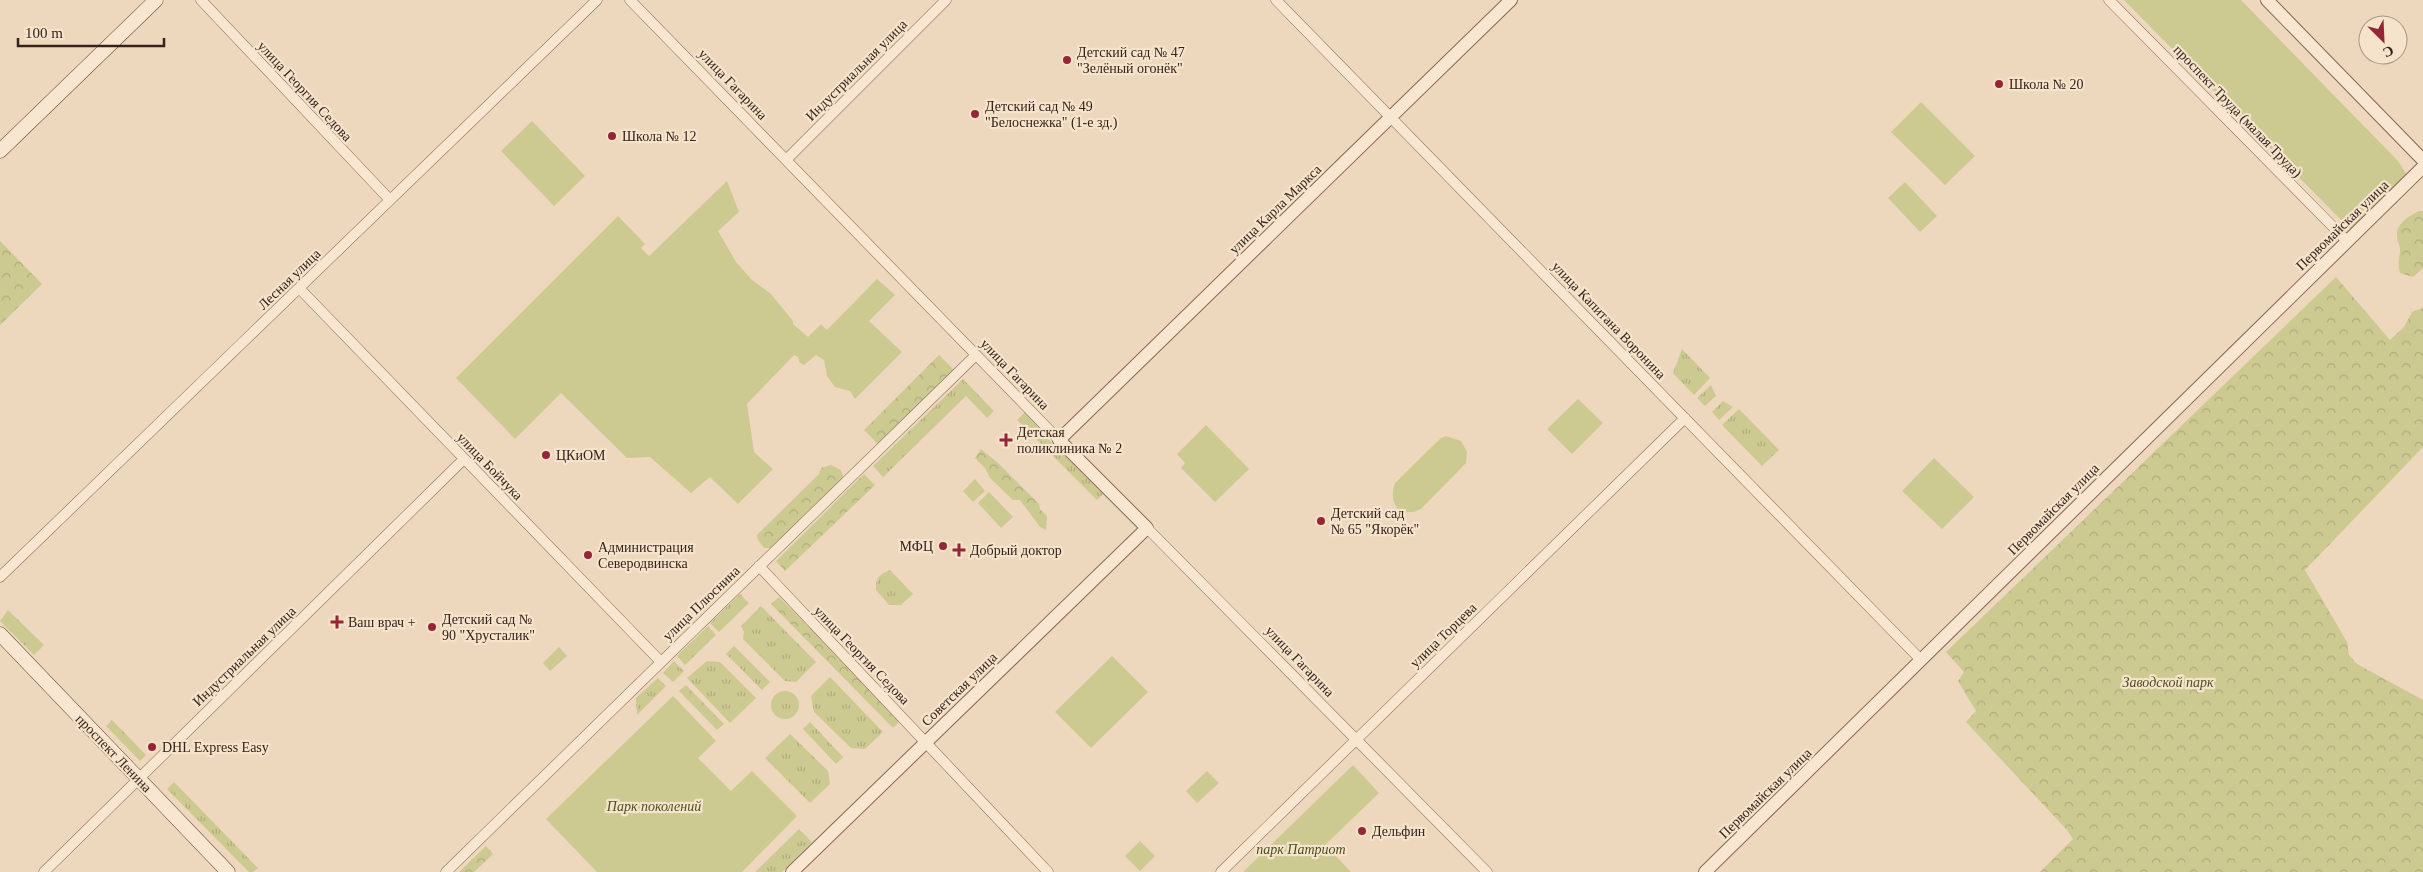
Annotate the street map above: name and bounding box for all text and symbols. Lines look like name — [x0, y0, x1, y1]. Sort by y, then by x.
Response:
scale bar — [18, 15, 164, 47]
north arrow — [2358, 15, 2408, 65]
street label: Индустриальная улица — [803, 16, 911, 124]
text: 100 m — [25, 25, 63, 41]
street label: улица Георгия Седова — [255, 38, 355, 145]
street label: проспект Труда (малая Труда) — [2170, 42, 2305, 181]
text: С — [2380, 43, 2396, 60]
place label: Детский сад № 47 "Зелёный огонёк" — [1077, 45, 1185, 76]
street label: улица Гагарина — [695, 46, 771, 123]
marker: Детский сад № 47 "Зелёный огонёк" — [1061, 54, 1073, 66]
place label: Школа № 20 — [2009, 77, 2084, 92]
marker: Школа № 20 — [1993, 78, 2005, 90]
place label: Детский сад № 49 "Белоснежка" (1-е зд.) — [985, 99, 1118, 131]
marker: Детский сад № 49 "Белоснежка" (1-е зд.) — [969, 108, 981, 120]
place label: Школа № 12 — [622, 129, 697, 144]
marker: Школа № 12 — [606, 130, 618, 142]
street label: улица Карла Маркса — [1226, 161, 1325, 257]
street label: Первомайская улица — [2293, 177, 2392, 273]
street label: Лесная улица — [255, 245, 324, 313]
street label: улица Капитана Воронина — [1549, 259, 1669, 383]
street label: улица Гагарина — [977, 336, 1053, 413]
place label: Детская поликлиника № 2 — [1017, 425, 1122, 456]
street label: улица Бойчука — [454, 430, 526, 504]
marker: Детская поликлиника № 2 — [999, 433, 1013, 447]
place label: ЦКиОМ — [556, 448, 606, 463]
marker: ЦКиОМ — [540, 449, 552, 461]
street label: Первомайская улица — [2005, 460, 2103, 558]
place label: Детский сад № 65 "Якорёк" — [1331, 506, 1419, 537]
marker: Детский сад № 65 "Якорёк" — [1315, 515, 1327, 527]
place label: МФЦ — [900, 539, 933, 554]
place label: Администрация Северодвинска — [598, 540, 694, 571]
marker: МФЦ — [937, 540, 949, 552]
marker: Добрый доктор — [952, 543, 966, 557]
place label: Добрый доктор — [970, 543, 1062, 558]
marker: Администрация Северодвинска — [582, 549, 594, 561]
street label: улица Плюснина — [660, 563, 743, 644]
street label: улица Торцева — [1407, 600, 1480, 671]
street label: Индустриальная улица — [190, 603, 299, 709]
street label: улица Георгия Седова — [811, 603, 913, 708]
place label: Детский сад № 90 "Хрусталик" — [442, 612, 535, 643]
marker: Ваш врач + — [330, 615, 344, 629]
place label: Ваш врач + — [348, 615, 416, 630]
marker: Детский сад № 90 "Хрусталик" — [426, 621, 438, 633]
street label: улица Гагарина — [1262, 623, 1338, 700]
street label: Советская улица — [919, 649, 1001, 729]
park label: Заводской парк — [2123, 675, 2214, 690]
street label: проспект Ленина — [73, 711, 155, 796]
place label: DHL Express Easy — [162, 740, 269, 755]
marker: DHL Express Easy — [146, 741, 158, 753]
street label: Первомайская улица — [1716, 745, 1815, 841]
park label: Парк поколений — [606, 799, 701, 814]
place label: Дельфин — [1372, 824, 1426, 839]
marker: Дельфин — [1356, 825, 1368, 837]
park label: парк Патриот — [1256, 842, 1346, 857]

